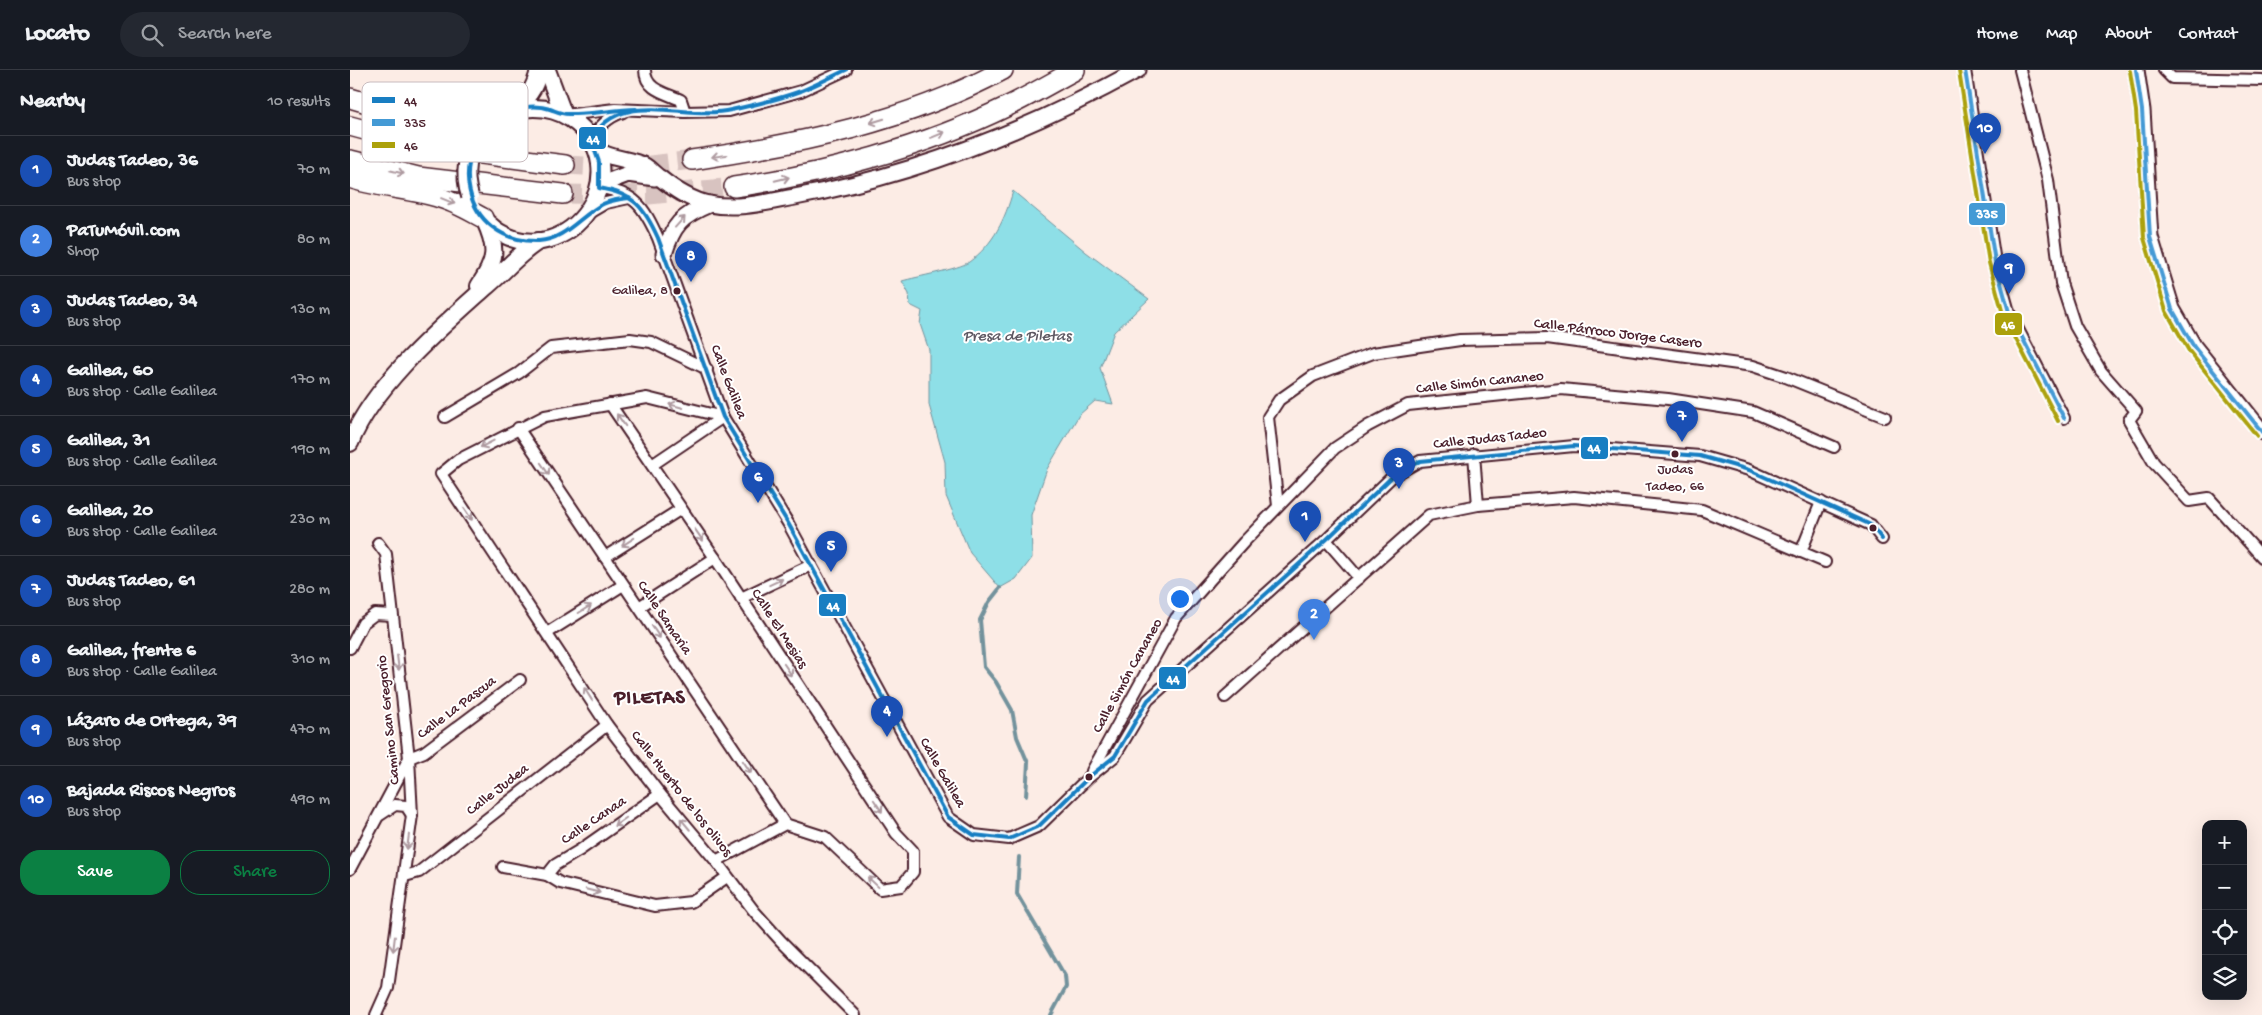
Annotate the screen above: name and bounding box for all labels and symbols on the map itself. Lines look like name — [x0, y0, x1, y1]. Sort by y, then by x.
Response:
legend — [362, 82, 528, 162]
text: 44 — [404, 94, 418, 111]
pin: 10 — [1969, 113, 2001, 154]
text: 335 — [403, 116, 426, 133]
one-way arrow — [870, 117, 886, 127]
line badge: 44 — [578, 126, 607, 150]
one-way arrow — [931, 129, 946, 138]
text: 44 — [585, 132, 600, 149]
text: 46 — [404, 139, 419, 156]
one-way arrow — [711, 151, 727, 161]
one-way arrow — [389, 168, 405, 177]
one-way arrow — [774, 174, 790, 183]
one-way arrow — [440, 197, 455, 206]
line badge: 335 — [1968, 202, 2006, 226]
text: 335 — [1975, 207, 1999, 224]
one-way arrow — [674, 216, 686, 229]
pin: 8 — [675, 241, 707, 282]
pin: 9 — [1993, 253, 2025, 294]
place label: Galilea, 8 — [612, 283, 668, 300]
marker: Galilea, 8 — [672, 286, 682, 296]
line badge: 46 — [1994, 312, 2023, 336]
street label: Calle Párroco Jorge Casero — [1533, 315, 1703, 353]
text: 46 — [2000, 318, 2016, 335]
water label: Presa de Piletas — [963, 328, 1073, 347]
street label: Calle Galilea — [706, 342, 751, 422]
street label: Calle Simón Cananeo — [1415, 367, 1545, 399]
one-way arrow — [668, 401, 684, 410]
pin: 7 — [1666, 401, 1698, 442]
one-way arrow — [616, 413, 626, 427]
street label: Calle Judas Tadeo — [1432, 424, 1548, 454]
line badge: 44 — [1580, 436, 1609, 460]
one-way arrow — [480, 439, 495, 449]
text: 44 — [1586, 441, 1601, 458]
pin: 3 — [1383, 448, 1415, 489]
marker: Judas Tadeo, 66 — [1670, 449, 1680, 459]
one-way arrow — [540, 462, 550, 476]
pin: 6 — [742, 462, 774, 503]
place label: Judas Tadeo, 66 — [1645, 462, 1705, 496]
pin: 1 — [1289, 501, 1321, 542]
one-way arrow — [463, 507, 473, 521]
unlabelled marker — [1868, 523, 1878, 533]
one-way arrow — [694, 528, 704, 542]
pin: 5 — [815, 531, 847, 572]
one-way arrow — [622, 538, 636, 548]
one-way arrow — [768, 576, 783, 586]
street label: Calle Samaria — [633, 578, 696, 659]
street label: Calle El Mesias — [747, 586, 812, 673]
your location — [1167, 586, 1193, 612]
line badge: 44 — [818, 593, 847, 617]
text: 44 — [825, 599, 840, 616]
pin: 2 — [1298, 599, 1330, 640]
one-way arrow — [578, 603, 592, 613]
street label: Calle Simón Cananeo — [1089, 615, 1167, 736]
one-way arrow — [651, 625, 661, 639]
street label: Camino San Gregorio — [373, 654, 405, 786]
one-way arrow — [393, 655, 403, 671]
one-way arrow — [783, 663, 793, 677]
line badge: 44 — [1158, 666, 1187, 690]
street label: Calle La Pascua — [414, 672, 501, 744]
text: 44 — [1165, 672, 1180, 689]
one-way arrow — [582, 687, 593, 701]
district label: PILETAS — [613, 688, 686, 711]
pin: 4 — [871, 696, 903, 737]
street label: Calle Huerto de los olivos — [626, 727, 736, 861]
street label: Calle Galilea — [915, 735, 970, 812]
street label: Calle Judea — [463, 760, 533, 820]
one-way arrow — [741, 760, 752, 774]
unlabelled marker — [1084, 772, 1094, 782]
street label: Calle Canaa — [558, 792, 631, 849]
one-way arrow — [873, 799, 883, 813]
one-way arrow — [613, 817, 627, 827]
one-way arrow — [679, 818, 690, 831]
one-way arrow — [403, 834, 413, 850]
one-way arrow — [867, 876, 880, 888]
one-way arrow — [584, 887, 600, 896]
one-way arrow — [389, 936, 399, 952]

